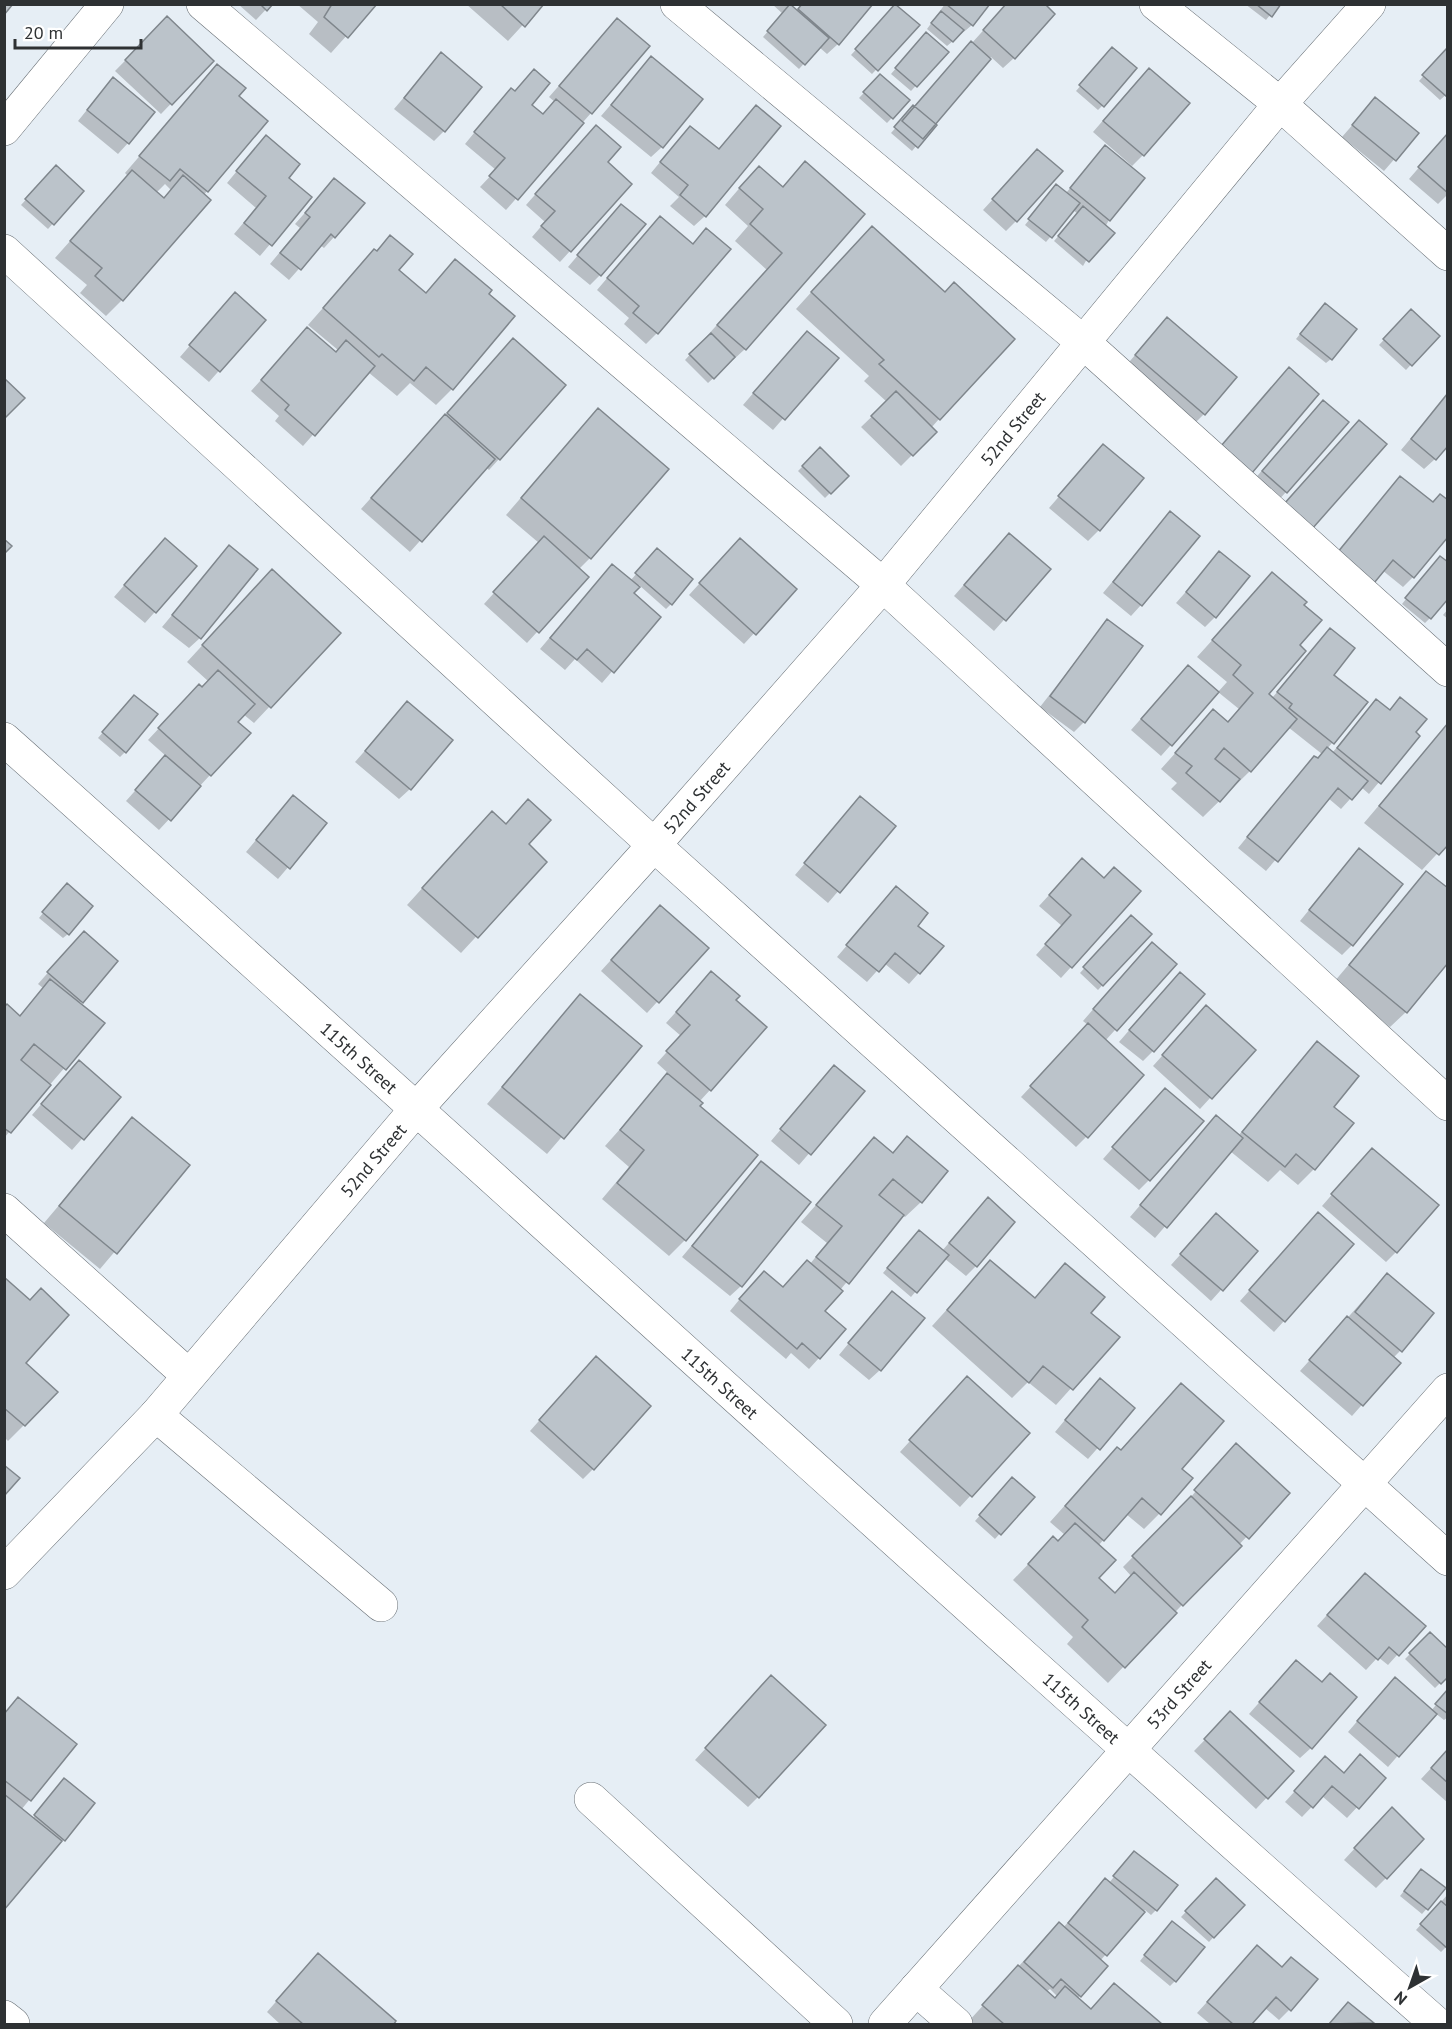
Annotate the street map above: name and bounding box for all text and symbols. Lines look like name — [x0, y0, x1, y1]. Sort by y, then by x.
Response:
scale bar — [15, 12, 141, 50]
text: 20 m — [24, 21, 63, 44]
street label: 52nd Street — [975, 386, 1050, 470]
street label: 52nd Street — [658, 756, 735, 839]
street label: 115th Street — [316, 1017, 403, 1098]
street label: 52nd Street — [335, 1118, 411, 1202]
street label: 115th Street — [677, 1342, 764, 1424]
street label: 53rd Street — [1141, 1654, 1216, 1733]
street label: 115th Street — [1038, 1667, 1125, 1749]
north arrow — [1380, 1957, 1440, 2017]
text: N — [1390, 1987, 1411, 2010]

